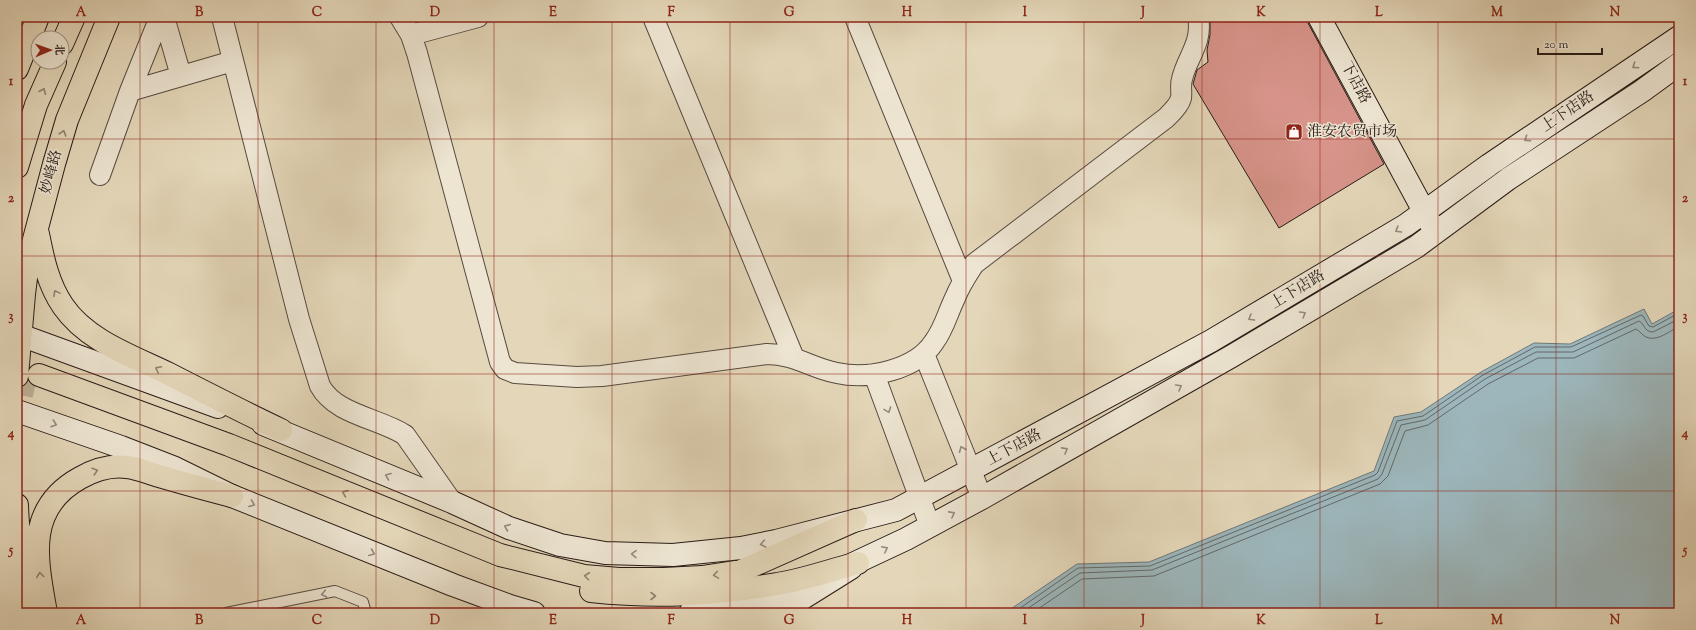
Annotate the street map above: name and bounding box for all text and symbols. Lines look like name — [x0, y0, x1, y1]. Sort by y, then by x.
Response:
text: A — [76, 4, 87, 22]
text: B — [195, 4, 204, 22]
text: C — [312, 4, 322, 22]
text: D — [430, 4, 440, 22]
text: E — [549, 4, 557, 22]
text: F — [667, 4, 675, 22]
text: G — [784, 4, 795, 22]
text: H — [902, 4, 913, 22]
text: I — [1023, 4, 1028, 22]
text: J — [1140, 4, 1145, 22]
text: K — [1256, 4, 1266, 22]
text: L — [1375, 4, 1383, 22]
text: M — [1491, 4, 1503, 22]
text: N — [1610, 4, 1621, 22]
north arrow — [30, 30, 70, 70]
scale bar — [1538, 30, 1602, 56]
text: 20 m — [1544, 36, 1569, 54]
text: 北 — [51, 44, 67, 55]
street label: 下店路 — [1335, 58, 1375, 108]
one-way arrow — [1632, 61, 1639, 69]
text: 1 — [9, 73, 14, 91]
text: 1 — [1683, 73, 1688, 91]
one-way arrow — [38, 87, 46, 94]
street label: 上下店路 — [1537, 87, 1599, 137]
shop icon: 淮安农贸市场 — [1284, 122, 1304, 142]
place label: 淮安农贸市场 — [1307, 122, 1397, 143]
one-way arrow — [58, 129, 67, 136]
one-way arrow — [1524, 134, 1531, 142]
street label: 妙峰路 — [36, 148, 68, 196]
text: 2 — [8, 190, 15, 208]
text: 2 — [1682, 190, 1689, 208]
one-way arrow — [1395, 225, 1402, 233]
street label: 上下店路 — [1267, 266, 1329, 314]
one-way arrow — [54, 290, 61, 297]
text: 3 — [8, 308, 14, 326]
text: 3 — [1682, 308, 1688, 326]
one-way arrow — [1299, 311, 1306, 318]
one-way arrow — [1248, 314, 1255, 321]
one-way arrow — [155, 366, 162, 374]
one-way arrow — [1175, 384, 1182, 391]
one-way arrow — [883, 407, 891, 414]
one-way arrow — [50, 419, 57, 427]
text: 4 — [7, 425, 15, 443]
street label: 上下店路 — [983, 425, 1045, 471]
text: 4 — [1681, 425, 1689, 443]
one-way arrow — [959, 445, 967, 452]
one-way arrow — [1061, 447, 1068, 455]
one-way arrow — [92, 468, 99, 476]
one-way arrow — [384, 473, 392, 481]
one-way arrow — [342, 489, 349, 497]
one-way arrow — [248, 500, 255, 508]
one-way arrow — [948, 512, 955, 519]
one-way arrow — [504, 524, 512, 532]
one-way arrow — [760, 539, 766, 547]
text: 5 — [8, 542, 14, 560]
text: 5 — [1682, 542, 1688, 560]
one-way arrow — [881, 547, 889, 554]
one-way arrow — [369, 548, 376, 556]
one-way arrow — [631, 550, 637, 558]
one-way arrow — [713, 570, 719, 579]
one-way arrow — [36, 571, 45, 578]
one-way arrow — [583, 572, 590, 581]
one-way arrow — [320, 589, 327, 597]
one-way arrow — [650, 591, 656, 600]
text: A — [76, 612, 87, 630]
text: B — [195, 612, 204, 630]
text: C — [312, 612, 322, 630]
text: D — [430, 612, 440, 630]
text: E — [549, 612, 557, 630]
text: F — [667, 612, 675, 630]
text: G — [784, 612, 795, 630]
text: H — [902, 612, 913, 630]
text: I — [1023, 612, 1028, 630]
text: J — [1140, 612, 1145, 630]
text: K — [1256, 612, 1266, 630]
text: L — [1375, 612, 1383, 630]
text: M — [1491, 612, 1503, 630]
text: N — [1610, 612, 1621, 630]

